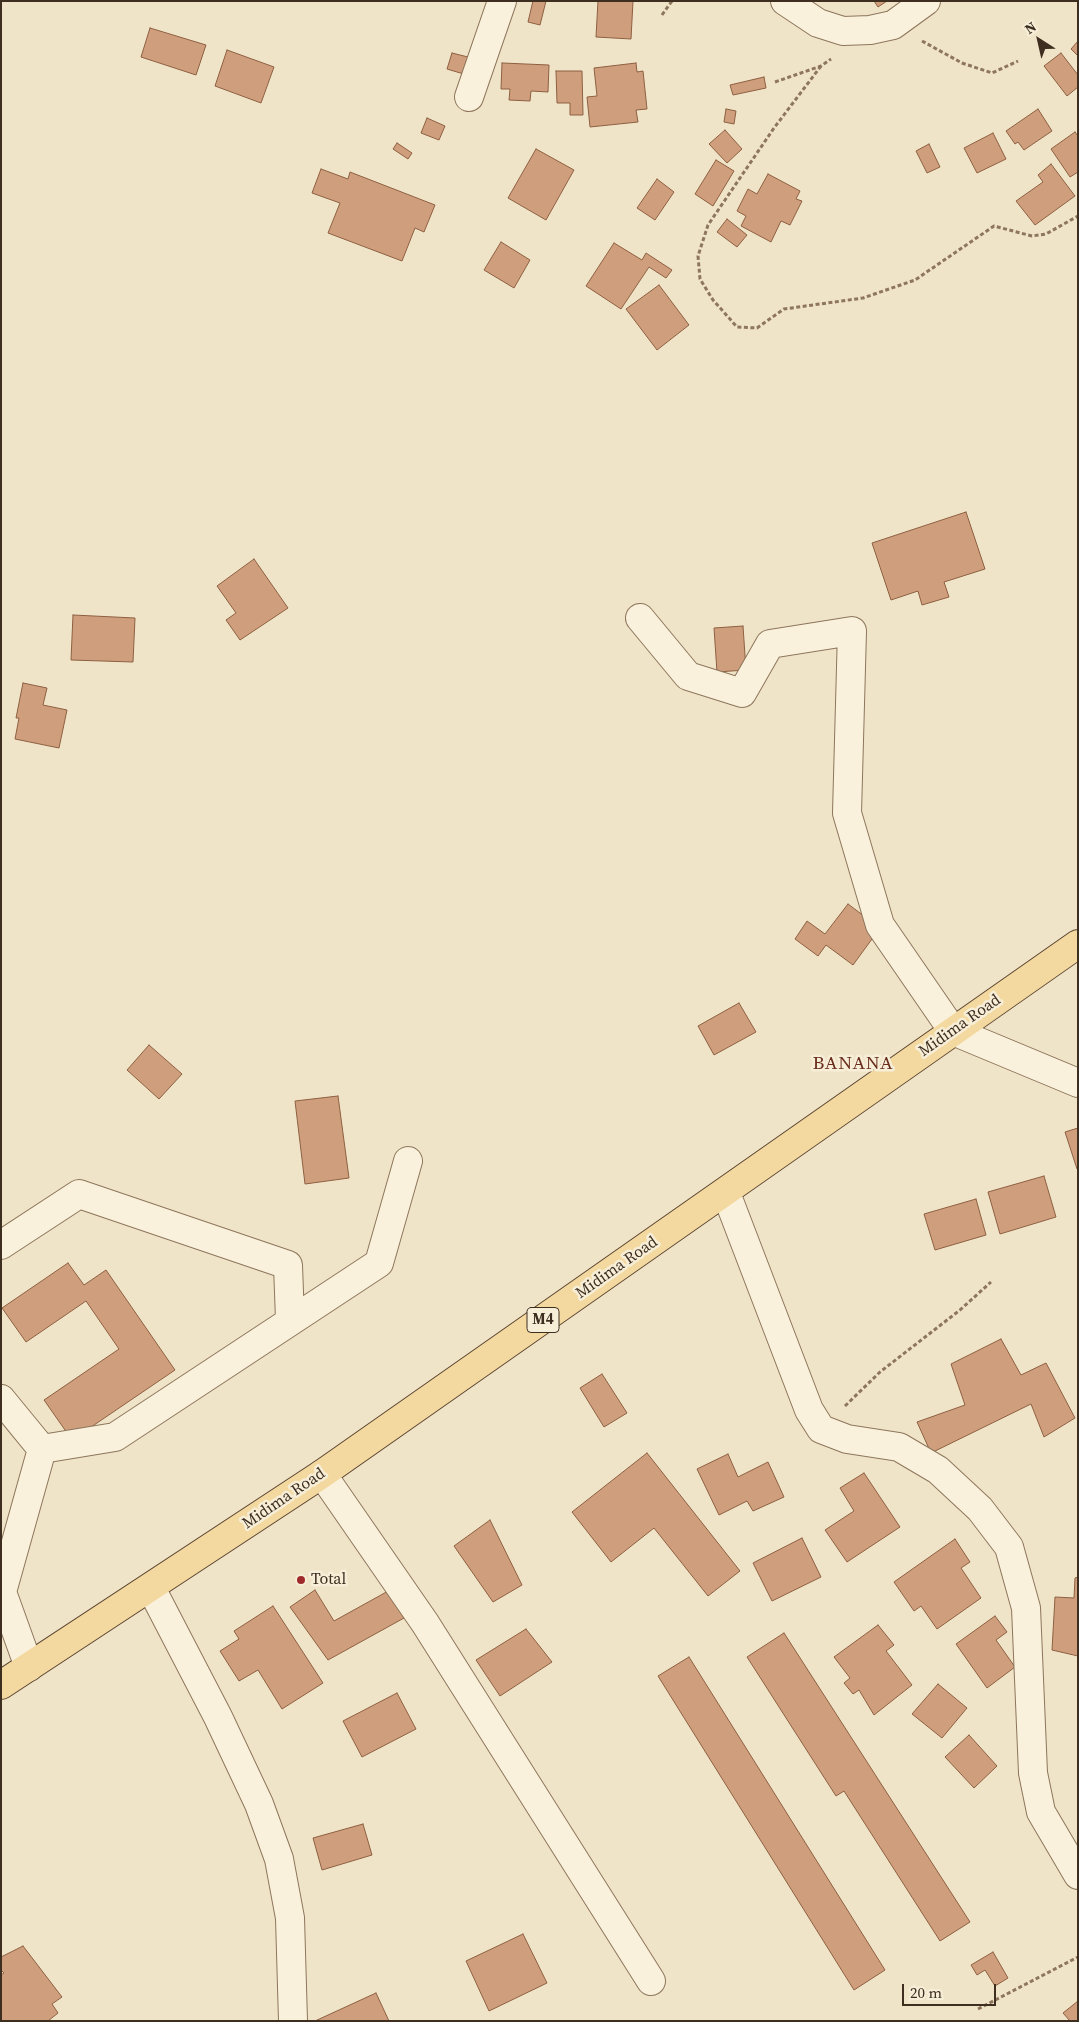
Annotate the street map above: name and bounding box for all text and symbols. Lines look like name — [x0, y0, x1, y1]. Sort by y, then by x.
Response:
north arrow — [1014, 15, 1064, 65]
text: N — [1020, 17, 1040, 39]
street label: Midima Road — [915, 991, 1005, 1061]
district label: BANANA — [812, 1053, 894, 1075]
street label: Midima Road — [572, 1233, 662, 1303]
road number: M4 — [527, 1308, 559, 1332]
street label: Midima Road — [239, 1464, 329, 1534]
place label: Total — [311, 1570, 346, 1590]
marker: Total — [295, 1574, 307, 1586]
scale bar — [904, 1974, 998, 2006]
text: 20 m — [910, 1982, 942, 2003]

